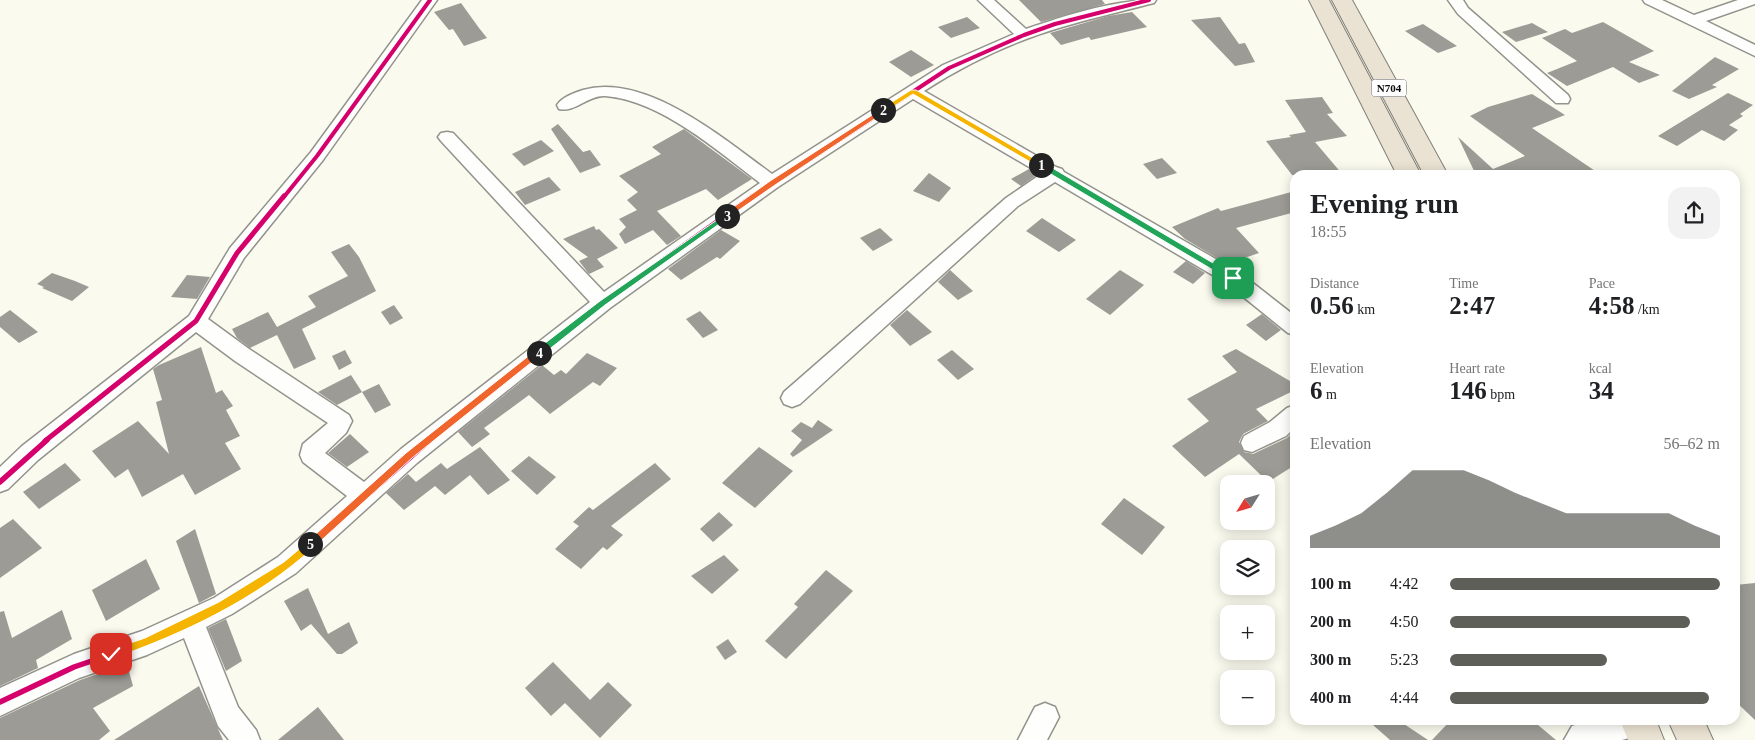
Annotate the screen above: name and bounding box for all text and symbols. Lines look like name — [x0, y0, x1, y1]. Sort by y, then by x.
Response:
road number: N704 — [1372, 80, 1406, 96]
pin: 2 — [870, 98, 896, 122]
text: 2 — [880, 103, 887, 118]
pin: 1 — [1028, 152, 1054, 178]
text: 1 — [1038, 158, 1045, 173]
button: share — [1668, 187, 1720, 239]
text: Evening run — [1310, 188, 1459, 219]
pin: 3 — [714, 204, 740, 228]
text: 3 — [724, 209, 731, 224]
text: 18:55 — [1310, 223, 1346, 240]
pin — [1212, 257, 1254, 299]
icon: arrive — [1219, 264, 1247, 292]
text: Distance — [1310, 276, 1359, 291]
text: Time — [1449, 276, 1478, 291]
text: Pace — [1589, 276, 1615, 291]
text: 0.56 — [1310, 292, 1354, 319]
text: 2:47 — [1449, 292, 1495, 319]
text: 4:58 — [1589, 292, 1634, 319]
text: km — [1354, 302, 1375, 317]
text: /km — [1634, 302, 1660, 317]
pin: 4 — [526, 340, 552, 366]
text: 4 — [536, 346, 543, 361]
text: Elevation — [1310, 361, 1364, 376]
text: Heart rate — [1449, 361, 1505, 376]
text: kcal — [1589, 361, 1612, 376]
text: 6 — [1310, 377, 1323, 404]
text: 146 — [1449, 377, 1487, 404]
text: 34 — [1589, 377, 1614, 404]
text: m — [1323, 387, 1337, 402]
text: bpm — [1487, 387, 1515, 402]
text: Elevation — [1310, 435, 1371, 452]
text: 56–62 m — [1664, 435, 1720, 452]
north arrow — [1220, 475, 1275, 530]
map controls — [1220, 475, 1275, 725]
pin: 5 — [298, 532, 322, 556]
text: 5 — [307, 537, 314, 552]
button: layers — [1220, 540, 1275, 595]
text: 100 m — [1310, 575, 1351, 592]
text: 4:42 — [1390, 575, 1418, 592]
button: + — [1220, 605, 1275, 660]
text: 200 m — [1310, 613, 1351, 630]
text: 4:50 — [1390, 613, 1418, 630]
pin — [90, 633, 132, 675]
icon: check — [97, 640, 125, 668]
text: 300 m — [1310, 651, 1351, 668]
text: 5:23 — [1390, 651, 1418, 668]
button: − — [1220, 670, 1275, 725]
text: 400 m — [1310, 689, 1351, 706]
text: 4:44 — [1390, 689, 1418, 706]

